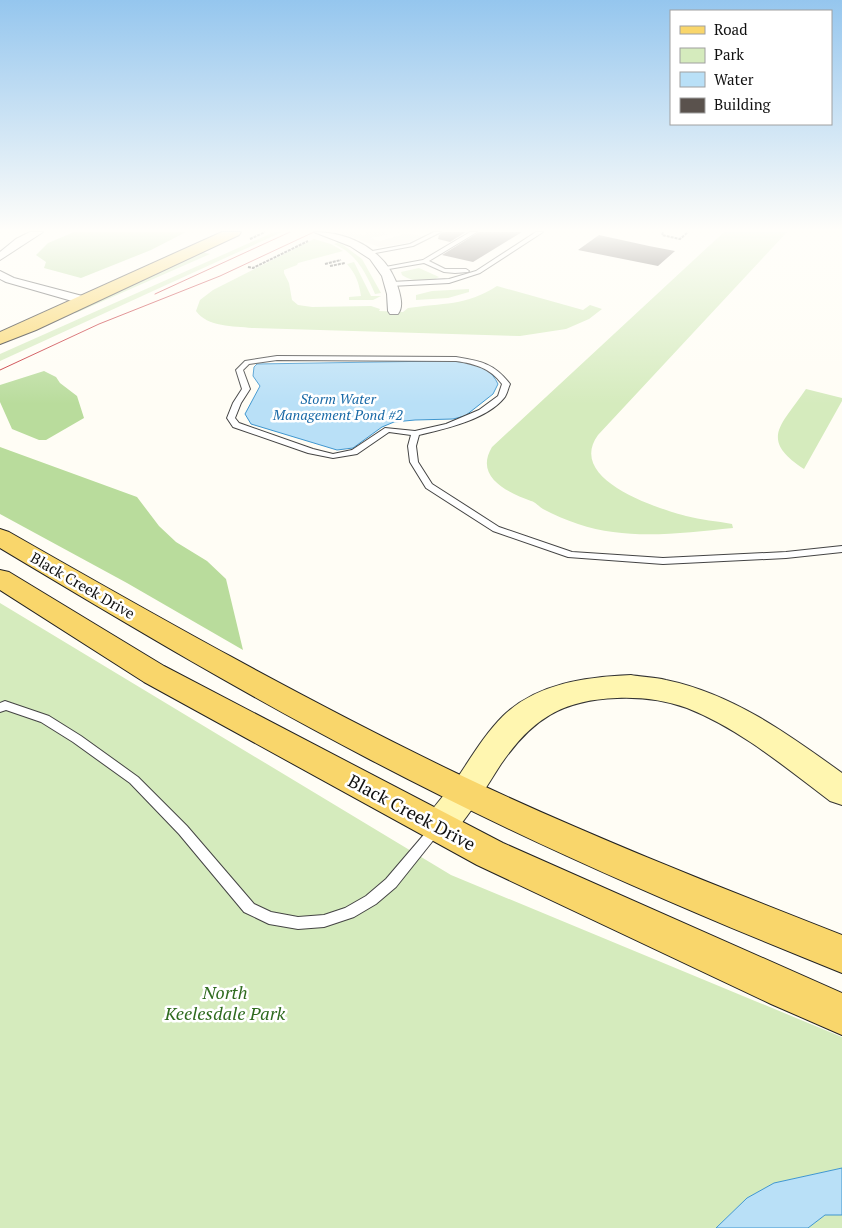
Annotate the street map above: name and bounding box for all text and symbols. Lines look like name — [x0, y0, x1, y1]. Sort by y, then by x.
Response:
legend — [670, 10, 832, 125]
text: Road — [714, 19, 747, 39]
text: Park — [714, 44, 744, 64]
text: Water — [714, 69, 754, 89]
text: Building — [714, 94, 772, 114]
water label: Storm Water Management Pond #2 — [272, 389, 404, 424]
street label: Black Creek Drive — [27, 547, 139, 623]
street label: Black Creek Drive — [344, 768, 480, 856]
park label: North Keelesdale Park — [164, 980, 286, 1025]

